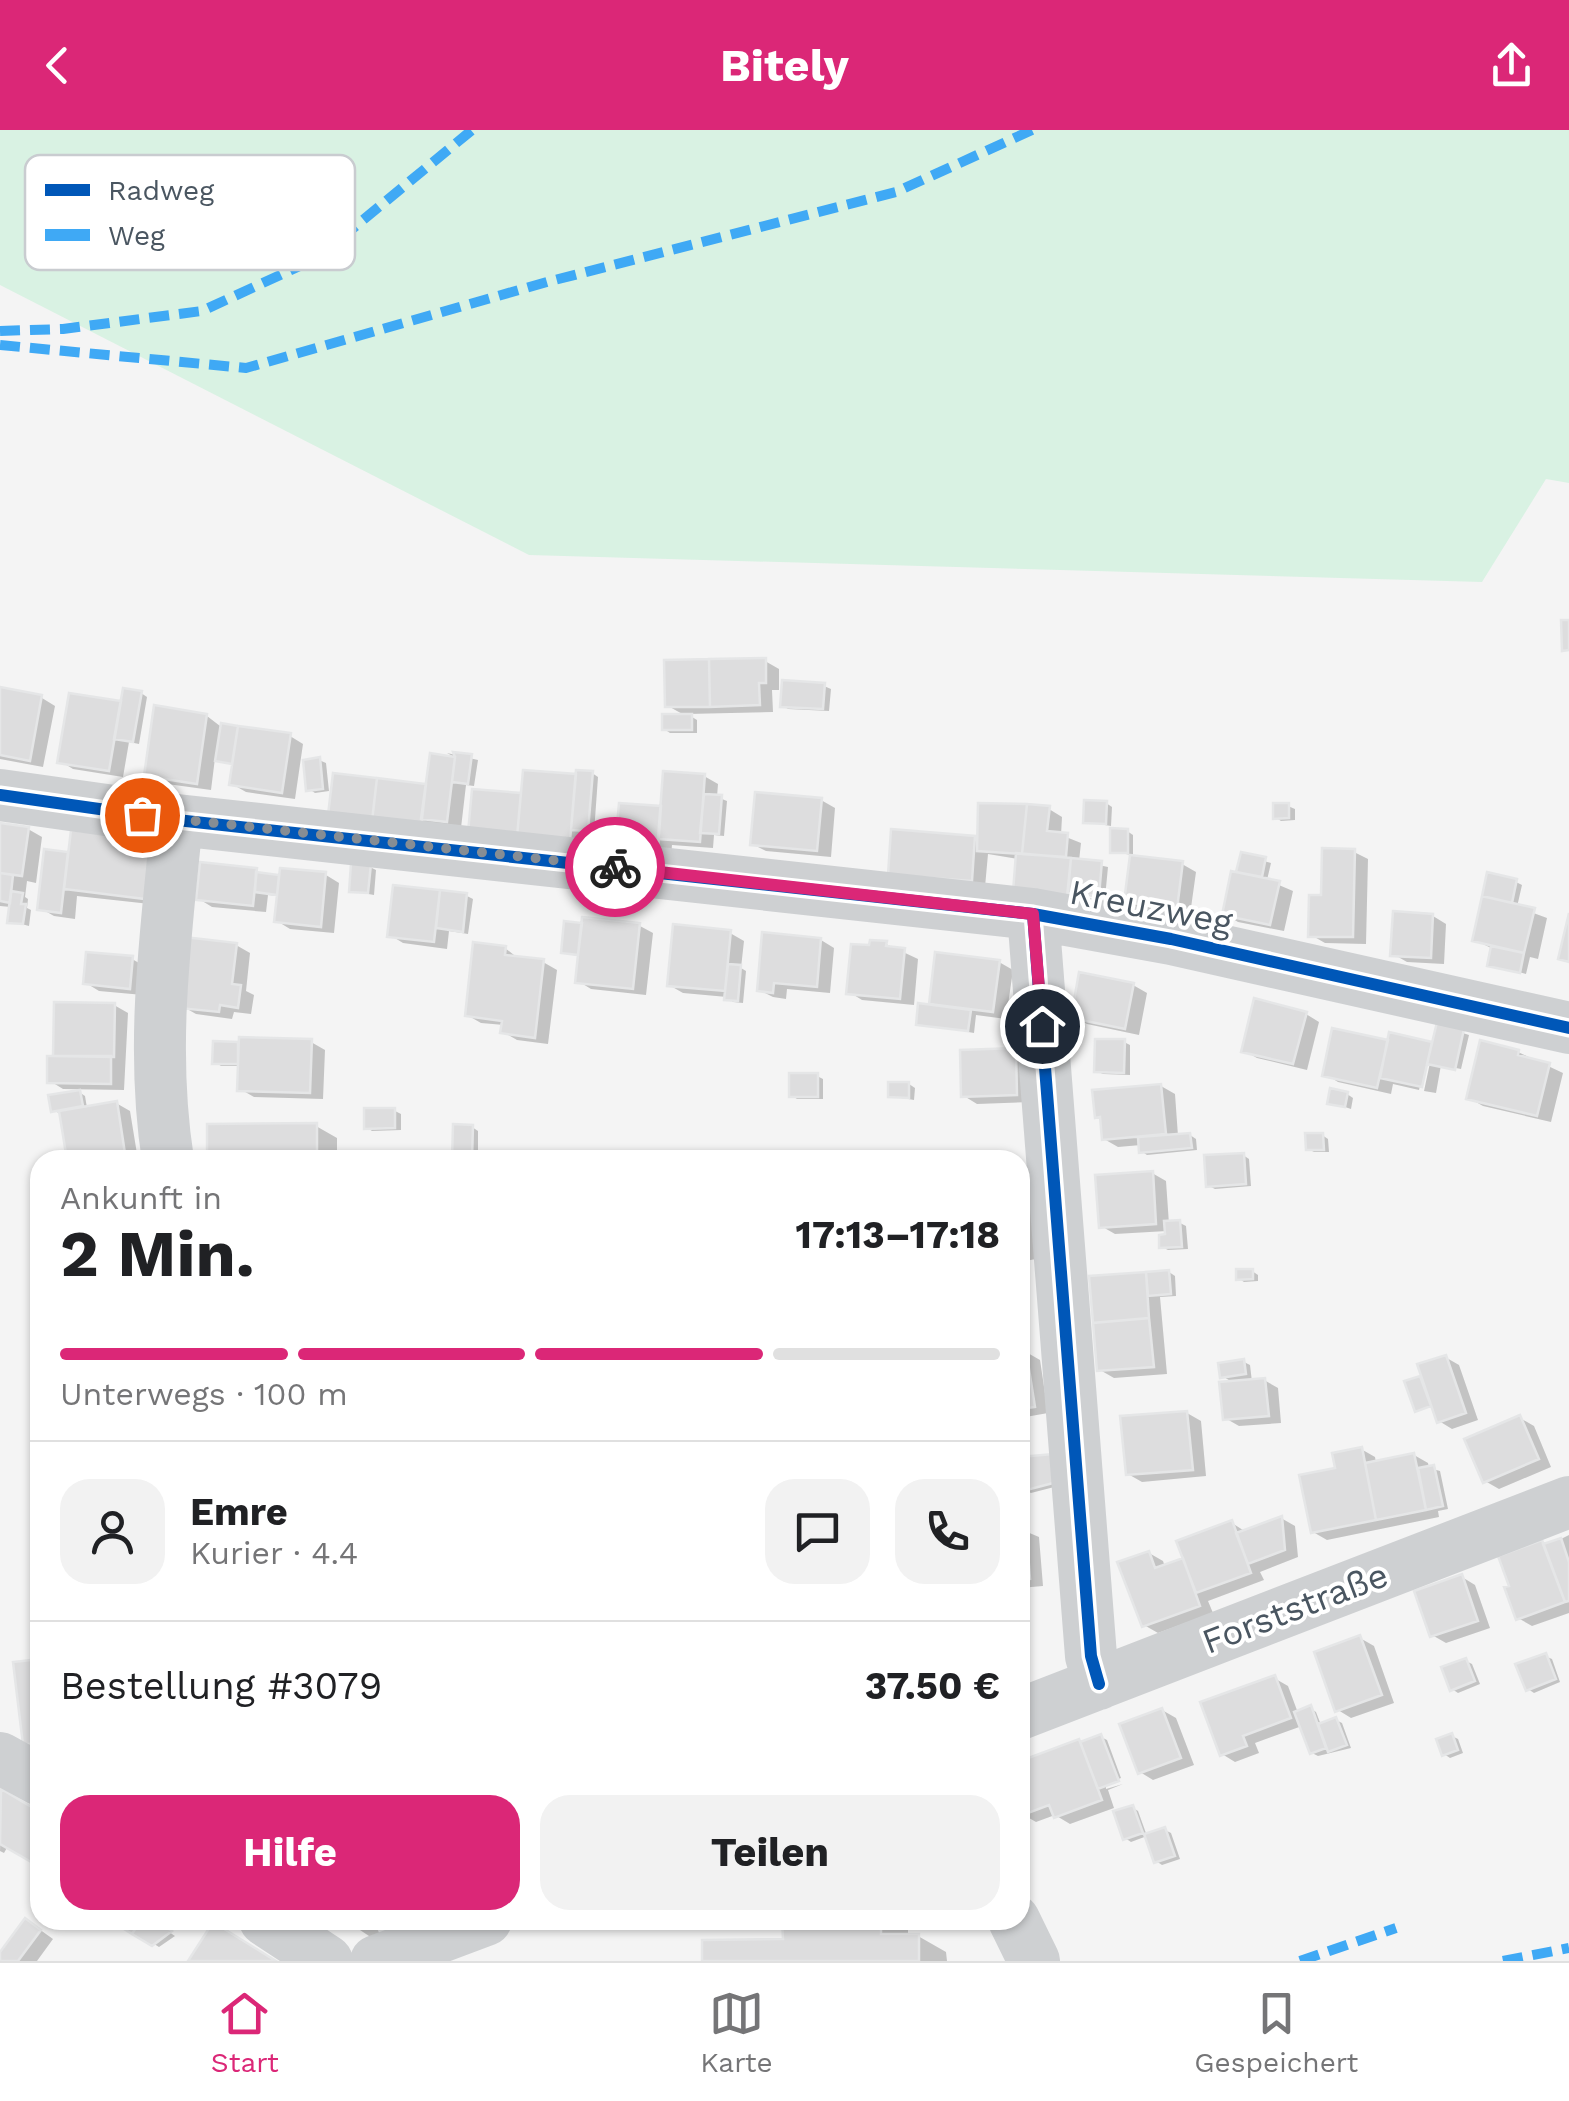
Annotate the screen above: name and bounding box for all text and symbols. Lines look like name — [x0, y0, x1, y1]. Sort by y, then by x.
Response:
icon: back — [30, 38, 85, 93]
icon: share — [1484, 38, 1539, 93]
text: Bitely — [720, 39, 849, 92]
legend — [25, 155, 355, 270]
text: Radweg — [108, 174, 214, 207]
text: Weg — [108, 219, 165, 252]
pin — [100, 773, 185, 858]
icon: bag — [115, 788, 170, 843]
courier — [565, 817, 665, 917]
icon: bike — [588, 840, 643, 895]
street label: Kreuzweg — [1066, 871, 1236, 943]
pin — [1000, 984, 1085, 1069]
icon: home — [1015, 999, 1070, 1054]
text: Ankunft in — [60, 1179, 222, 1217]
text: 17:13–17:18 — [796, 1213, 1000, 1257]
text: 2 Min. — [60, 1216, 255, 1292]
text: Unterwegs · 100 m — [60, 1375, 348, 1413]
button: person — [60, 1479, 165, 1584]
button: chat — [765, 1479, 870, 1584]
button: phone — [895, 1479, 1000, 1584]
text: Emre — [190, 1490, 288, 1534]
text: Kurier · 4.4 — [190, 1534, 358, 1572]
street label: Forststraße — [1196, 1553, 1394, 1663]
text: Bestellung #3079 — [60, 1664, 382, 1708]
text: 37.50 € — [865, 1664, 1000, 1708]
button: Hilfe — [60, 1795, 520, 1910]
button: Teilen — [540, 1795, 1000, 1910]
tab: Start — [211, 1986, 279, 2079]
tab: Karte — [700, 1986, 773, 2079]
tab: Gespeichert — [1194, 1986, 1358, 2079]

